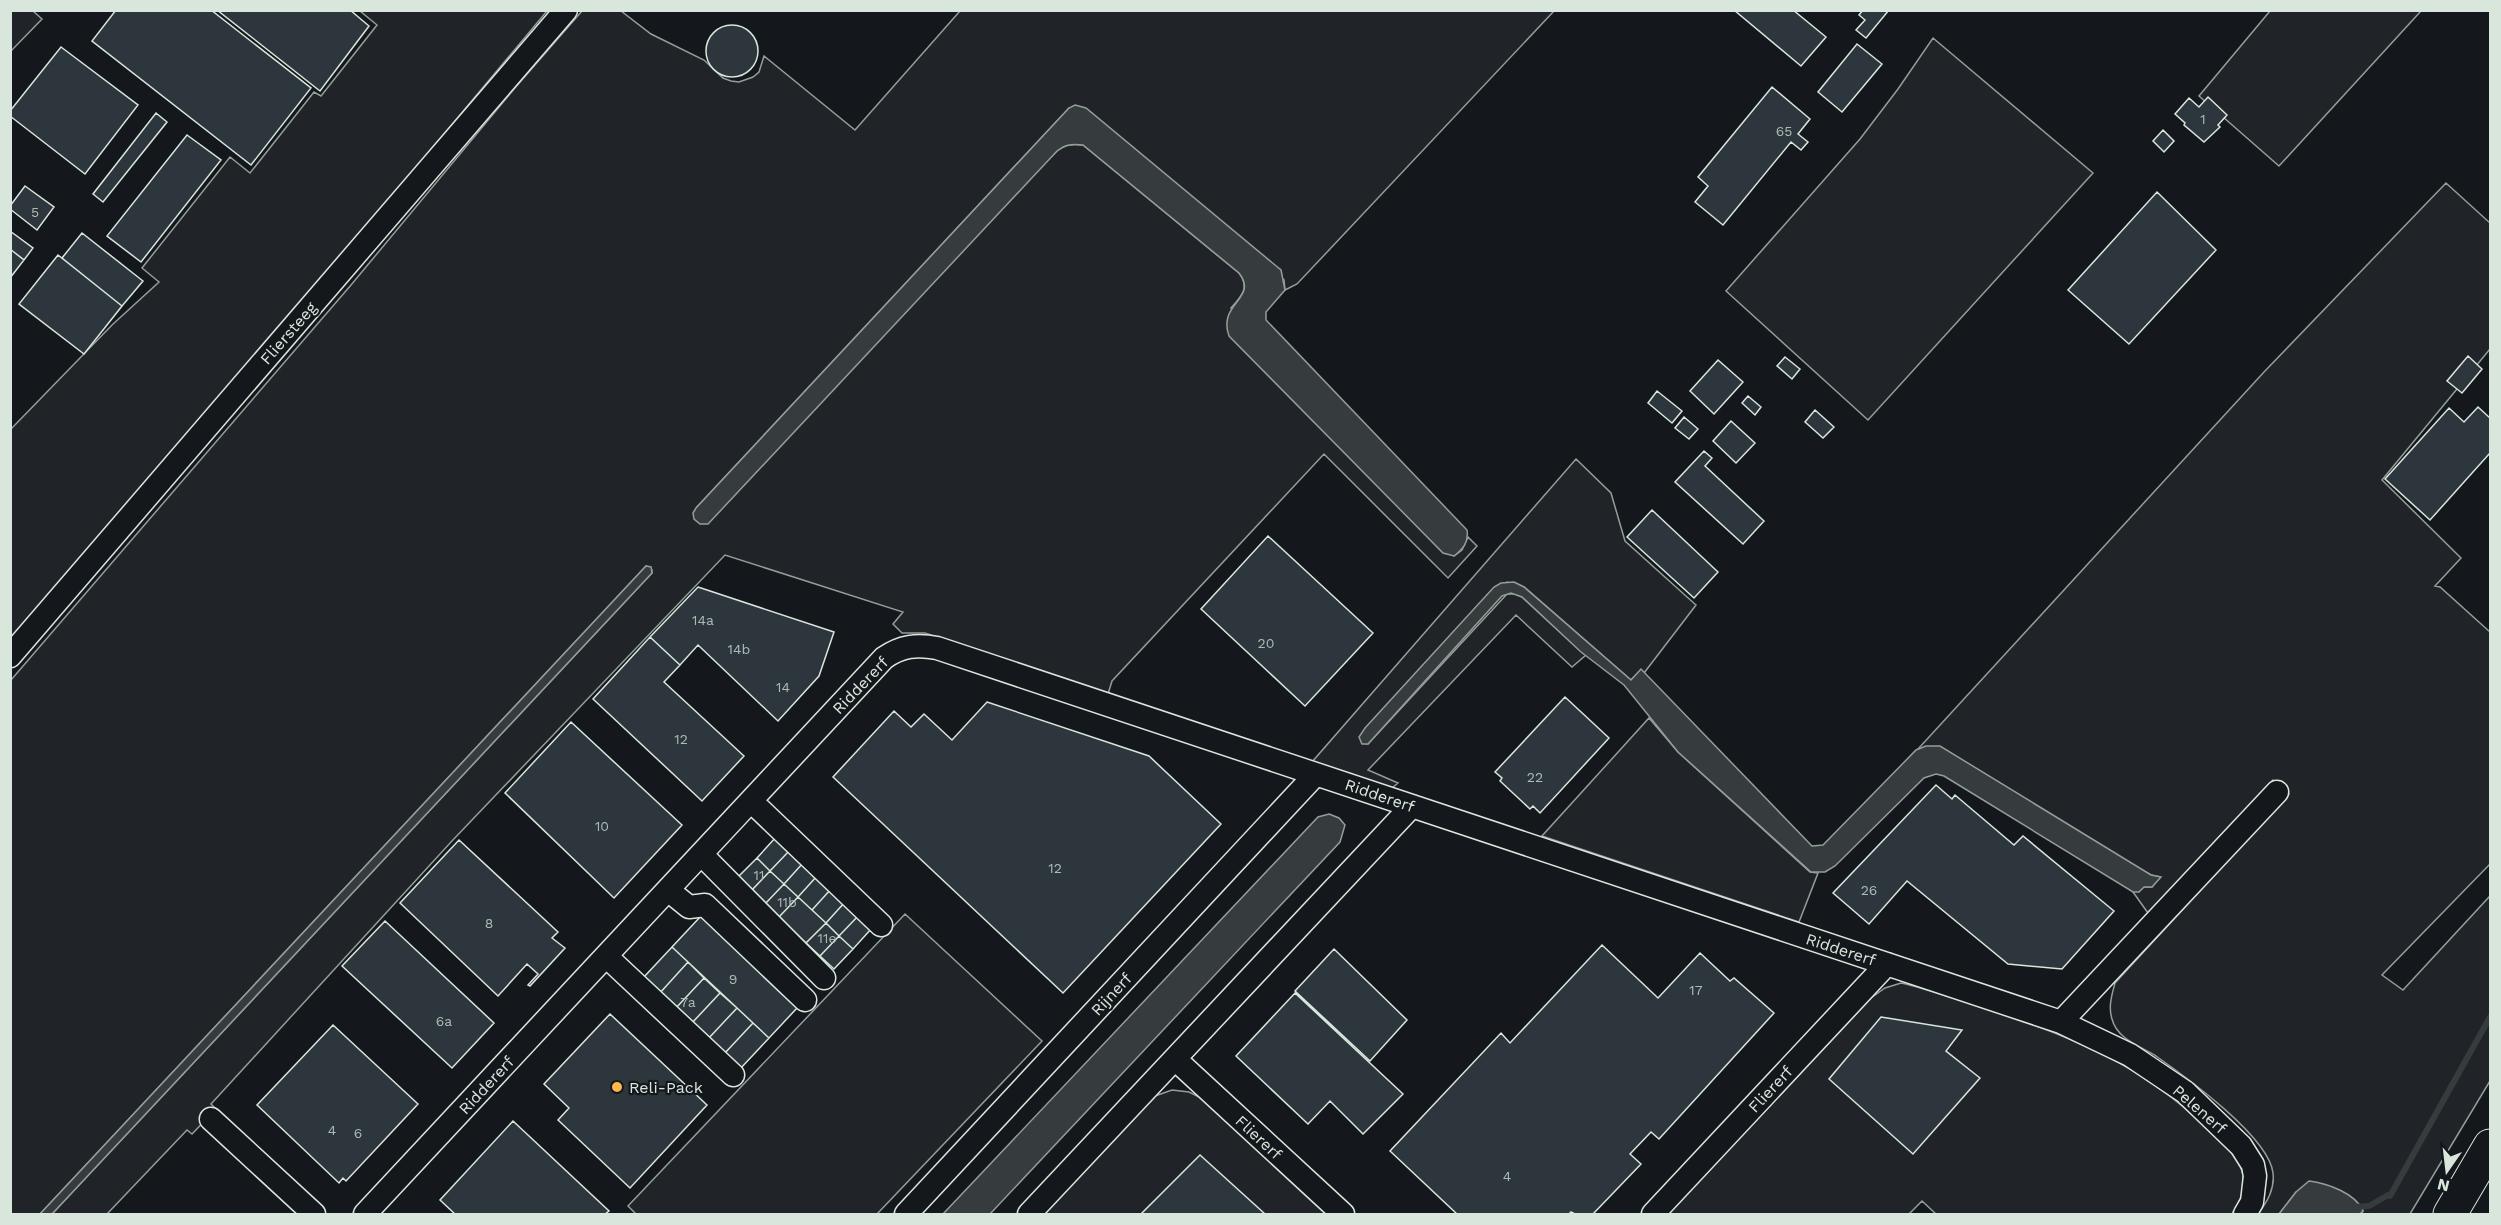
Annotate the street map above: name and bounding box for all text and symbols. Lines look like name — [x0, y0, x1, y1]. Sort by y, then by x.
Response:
house number: 1 — [2200, 111, 2206, 127]
house number: 65 — [1776, 123, 1792, 139]
house number: 5 — [31, 204, 39, 220]
street label: Fliersteeg — [256, 298, 321, 368]
house number: 14a — [692, 612, 714, 628]
house number: 20 — [1258, 635, 1274, 651]
house number: 14b — [728, 641, 750, 657]
street label: Riddererf — [828, 652, 893, 718]
house number: 14 — [776, 679, 790, 695]
house number: 12 — [674, 731, 688, 747]
house number: 22 — [1527, 769, 1543, 785]
street label: Riddererf — [1342, 775, 1418, 816]
house number: 10 — [595, 818, 609, 834]
house number: 12 — [1048, 860, 1062, 876]
house number: 11 — [754, 867, 764, 883]
house number: 26 — [1861, 882, 1877, 898]
house number: 11b — [777, 894, 797, 910]
house number: 8 — [485, 915, 493, 931]
street label: Riddererf — [1803, 929, 1879, 970]
house number: 11e — [818, 930, 837, 946]
street label: Rijnerf — [1087, 969, 1136, 1019]
house number: 9 — [729, 971, 737, 987]
house number: 17 — [1689, 982, 1703, 998]
house number: 7a — [680, 994, 696, 1010]
house number: 6a — [436, 1013, 452, 1029]
street label: Riddererf — [455, 1052, 518, 1118]
street label: Fliererf — [1744, 1062, 1797, 1116]
place label: Reli-Pack — [629, 1078, 703, 1097]
marker: Reli-Pack — [610, 1080, 624, 1094]
street label: Pelenerf — [2169, 1081, 2231, 1138]
street label: Fliererf — [1232, 1111, 1286, 1164]
house number: 4 — [328, 1122, 336, 1138]
house number: 6 — [354, 1125, 362, 1141]
north arrow — [2417, 1141, 2477, 1201]
house number: 4 — [1503, 1168, 1511, 1184]
text: N — [2435, 1174, 2452, 1196]

